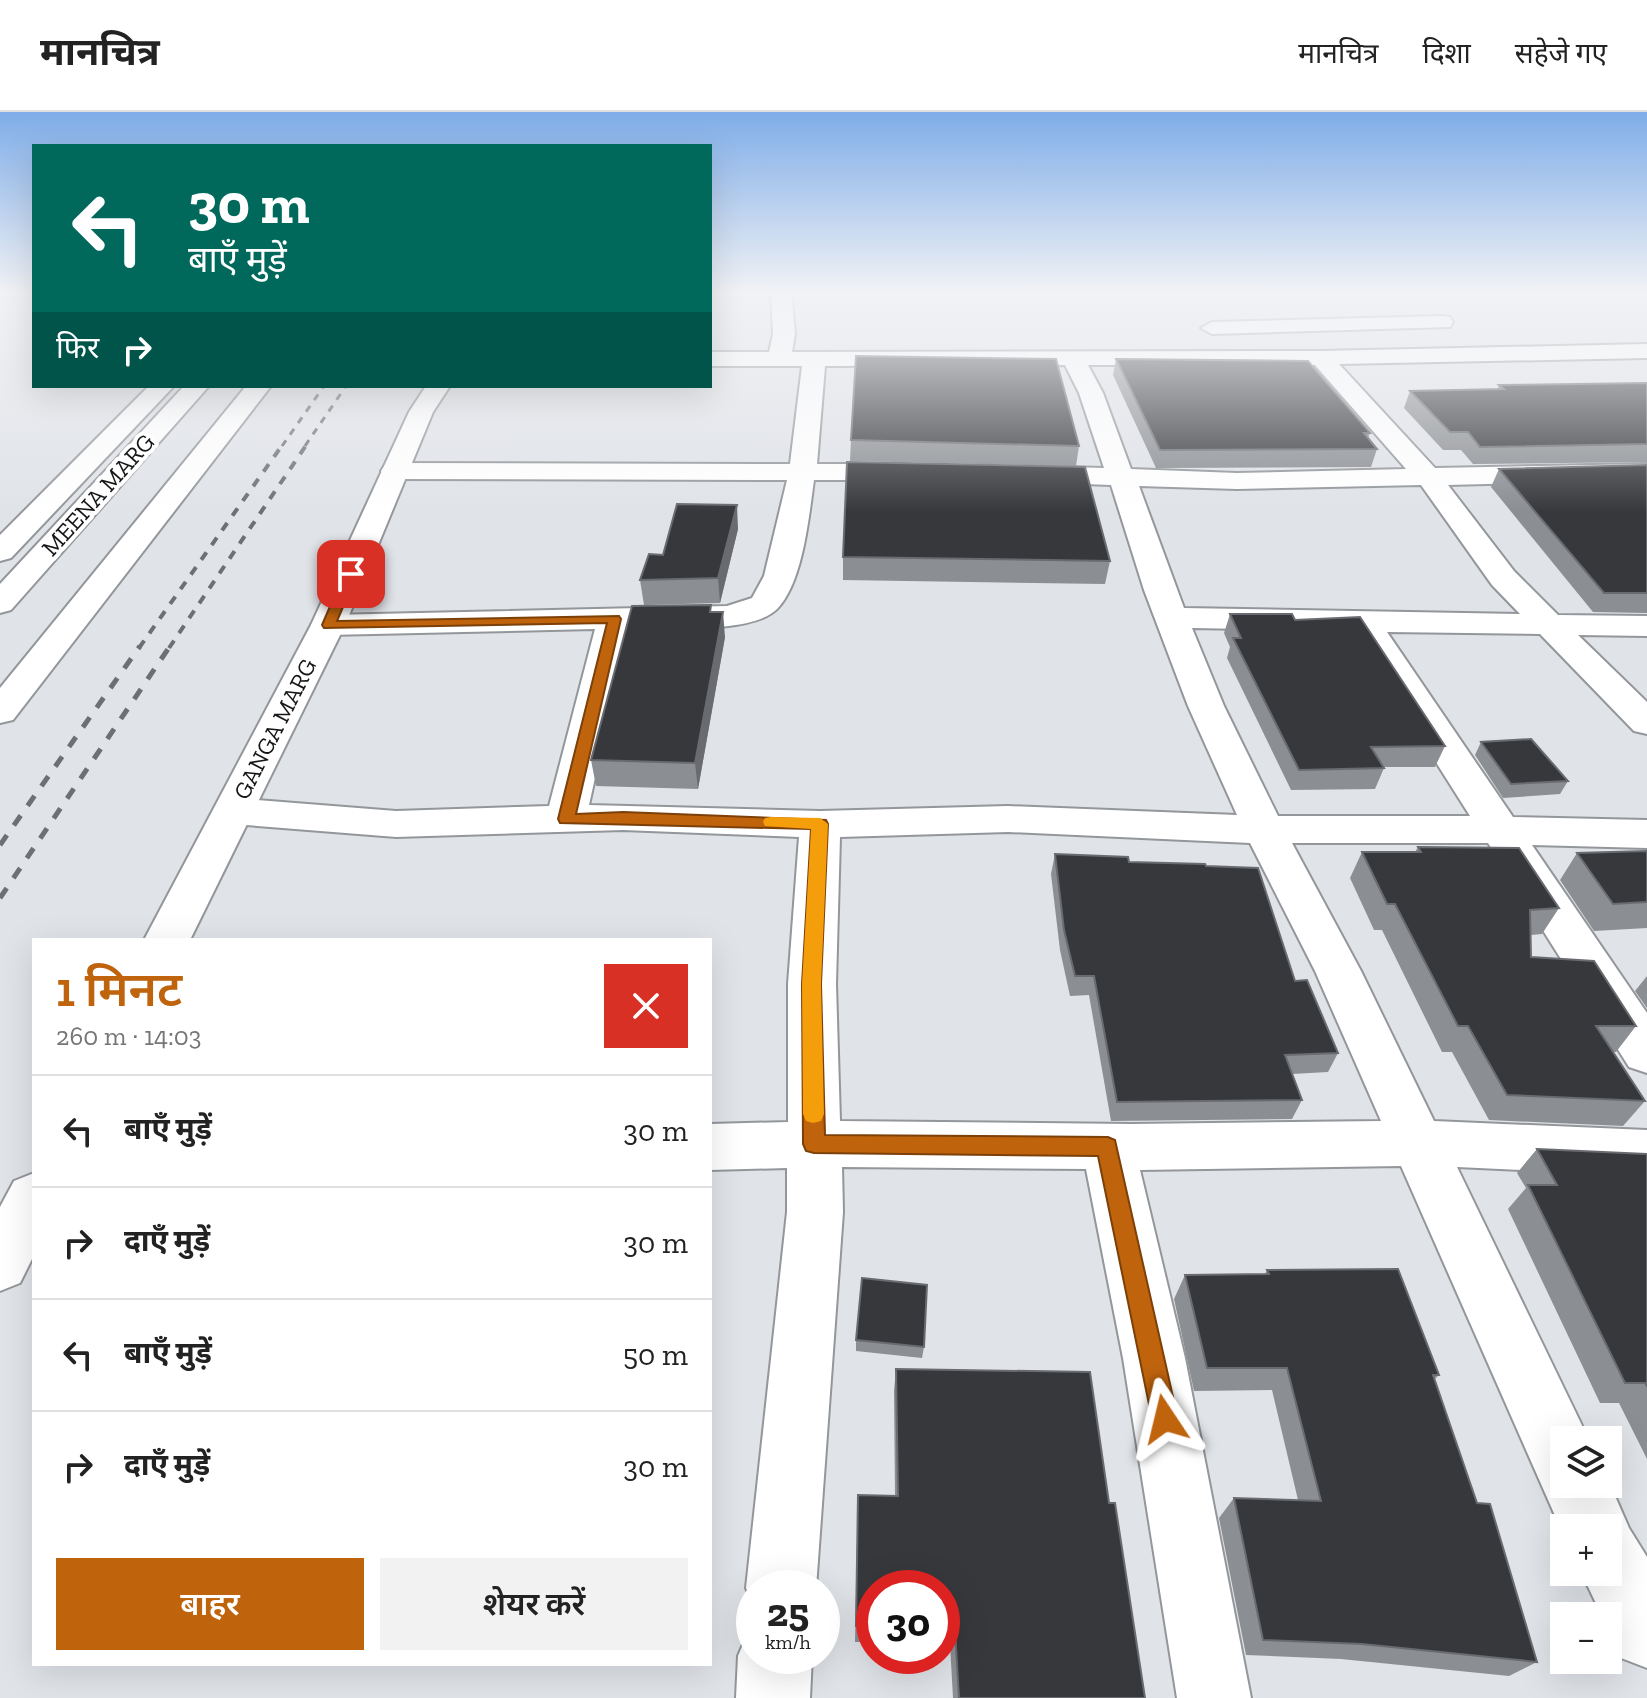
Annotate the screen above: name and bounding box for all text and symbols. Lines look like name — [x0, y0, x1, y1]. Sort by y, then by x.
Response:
text: मानचित्र — [40, 29, 160, 75]
text: मानचित्र — [1298, 37, 1378, 70]
text: दिशा — [1422, 37, 1471, 70]
text: सहेजे गए — [1515, 37, 1607, 70]
text: 30 m — [188, 170, 310, 237]
icon: left — [56, 176, 160, 280]
text: बाएँ मुड़ें — [188, 238, 287, 281]
icon: right — [115, 328, 159, 372]
text: फिर — [56, 330, 99, 366]
street label: MEENA MARG — [35, 427, 160, 562]
pin — [317, 540, 385, 608]
icon: arrive — [329, 552, 373, 596]
street label: GANGA MARG — [227, 654, 322, 804]
text: 1 मिनट — [56, 961, 182, 1018]
button: close — [604, 964, 688, 1048]
text: 260 m · 14:03 — [56, 1020, 202, 1052]
icon: left — [56, 1109, 100, 1153]
text: बाएँ मुड़ें — [124, 1111, 212, 1147]
text: 30 m — [623, 1113, 688, 1149]
icon: right — [56, 1221, 100, 1265]
text: दाएँ मुड़ें — [124, 1223, 210, 1259]
text: 30 m — [623, 1225, 688, 1261]
icon: left — [56, 1333, 100, 1377]
text: बाएँ मुड़ें — [124, 1335, 212, 1371]
text: 50 m — [623, 1337, 688, 1373]
position arrow — [1123, 1377, 1207, 1461]
map controls — [1550, 1426, 1622, 1674]
button: layers — [1550, 1426, 1622, 1498]
icon: right — [56, 1445, 100, 1489]
text: दाएँ मुड़ें — [124, 1447, 210, 1483]
text: 30 m — [623, 1449, 688, 1485]
button: + — [1550, 1514, 1622, 1586]
button: बाहर — [56, 1558, 364, 1650]
button: शेयर करें — [380, 1558, 688, 1650]
speed limit sign: 30 — [856, 1570, 960, 1674]
text: 25 — [767, 1588, 809, 1636]
button: − — [1550, 1602, 1622, 1674]
text: km/h — [765, 1630, 811, 1654]

